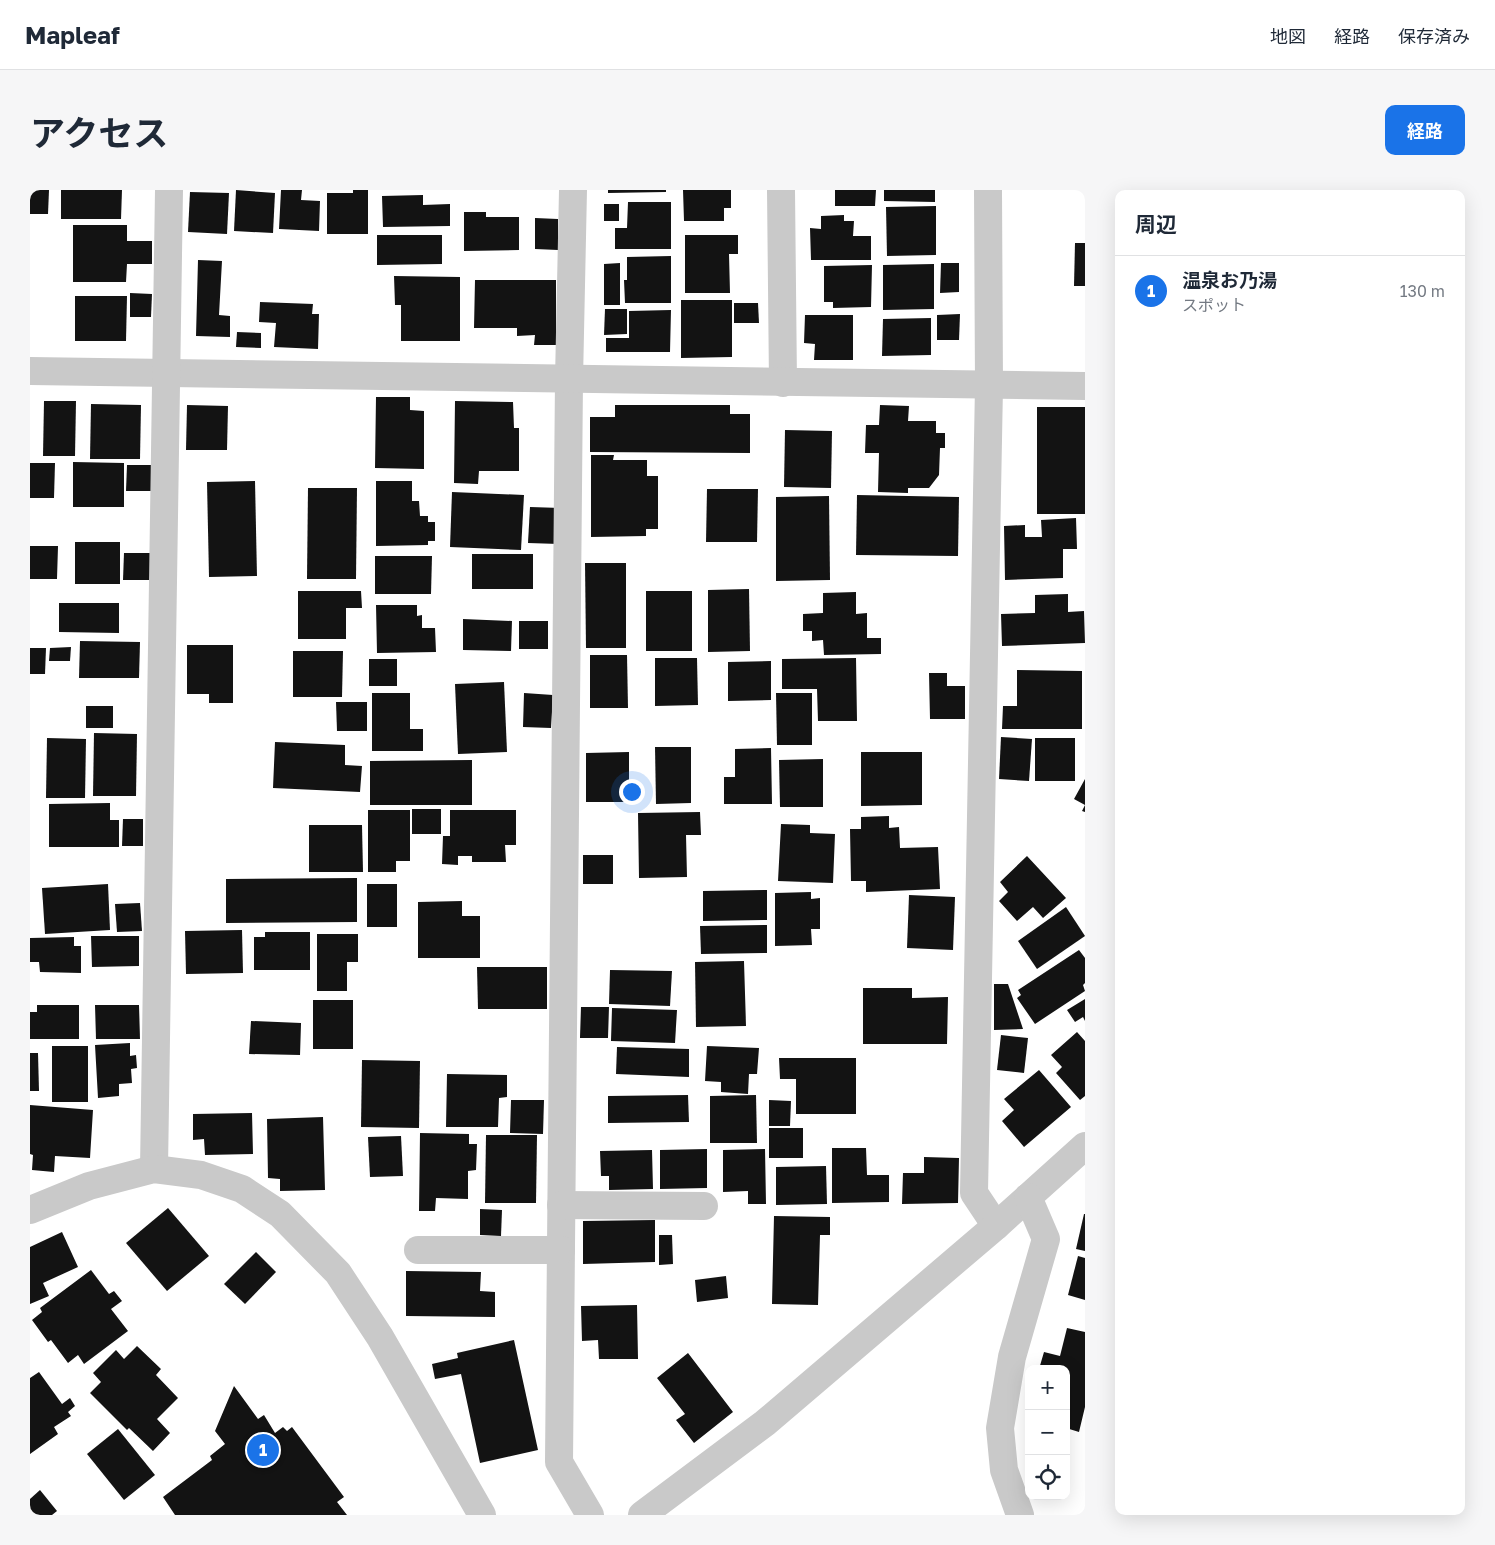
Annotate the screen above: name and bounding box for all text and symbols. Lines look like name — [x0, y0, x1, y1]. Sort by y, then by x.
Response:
text: Mapleaf — [25, 20, 120, 49]
text: 地図 — [1270, 25, 1306, 47]
text: 経路 — [1334, 25, 1370, 47]
text: 保存済み — [1398, 25, 1470, 47]
button: 経路 — [1385, 105, 1465, 155]
text: アクセス — [30, 112, 168, 154]
text: 周辺 — [1135, 211, 1177, 237]
text: 温泉お乃湯 — [1182, 268, 1277, 291]
text: 1 — [1147, 281, 1155, 301]
text: 130 m — [1400, 281, 1445, 301]
text: スポット — [1182, 295, 1246, 315]
your location — [619, 779, 645, 805]
map controls — [1025, 1365, 1070, 1500]
button: + — [1025, 1365, 1070, 1410]
button: − — [1025, 1410, 1070, 1455]
pin: 1 — [247, 1431, 279, 1469]
button: locate — [1025, 1455, 1070, 1500]

